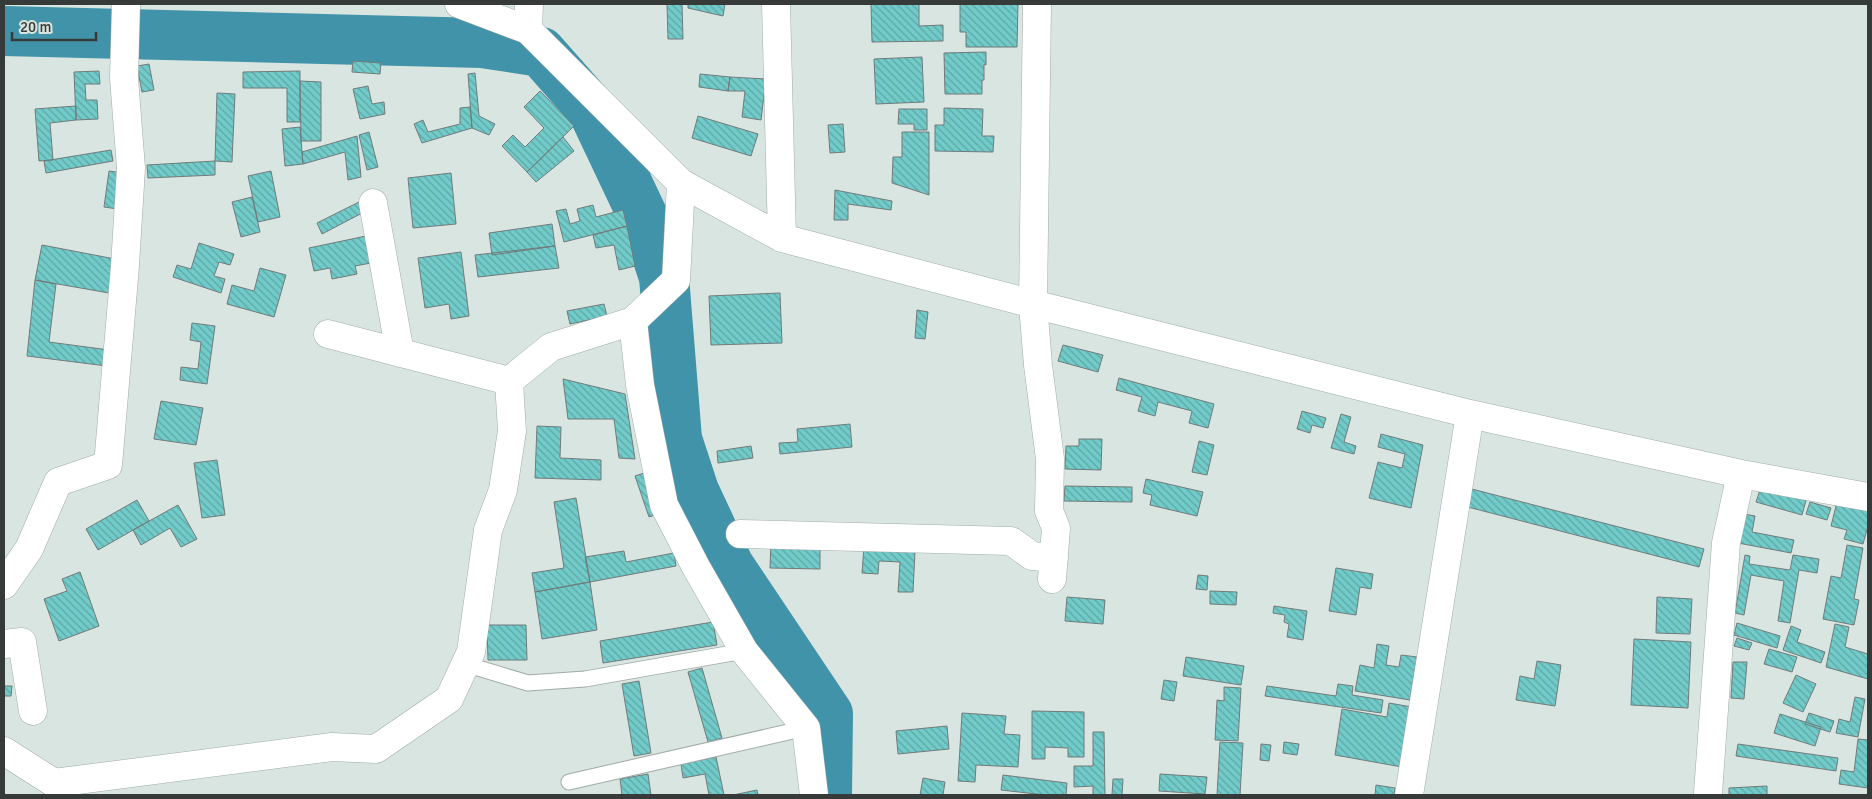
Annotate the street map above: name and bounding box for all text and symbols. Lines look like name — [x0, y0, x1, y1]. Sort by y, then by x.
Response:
scale bar — [12, 10, 96, 42]
text: 20 m — [20, 18, 51, 36]

